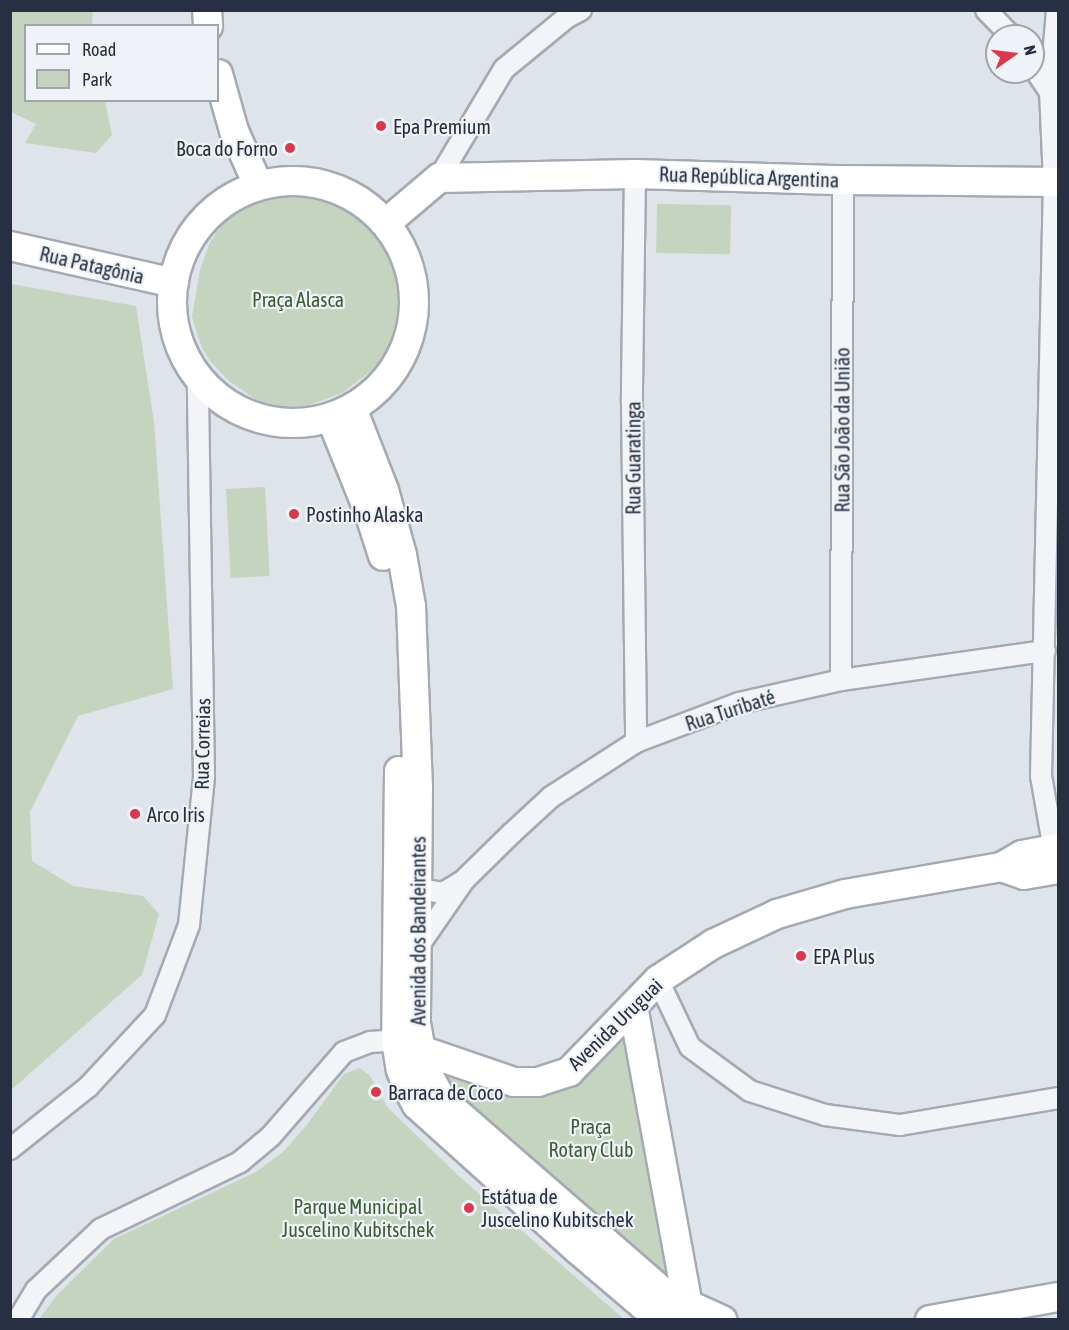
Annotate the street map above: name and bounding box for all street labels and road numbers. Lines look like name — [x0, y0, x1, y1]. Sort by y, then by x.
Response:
street label: Rua República Argentina — [659, 162, 839, 192]
street label: Rua Patagônia — [37, 241, 147, 289]
street label: Rua São João da União — [830, 347, 854, 513]
street label: Rua Guaratinga — [621, 401, 645, 515]
street label: Rua Turibaté — [682, 684, 778, 736]
street label: Rua Correias — [189, 698, 215, 790]
street label: Avenida dos Bandeirantes — [406, 836, 430, 1026]
street label: Avenida Uruguai — [563, 973, 667, 1075]

